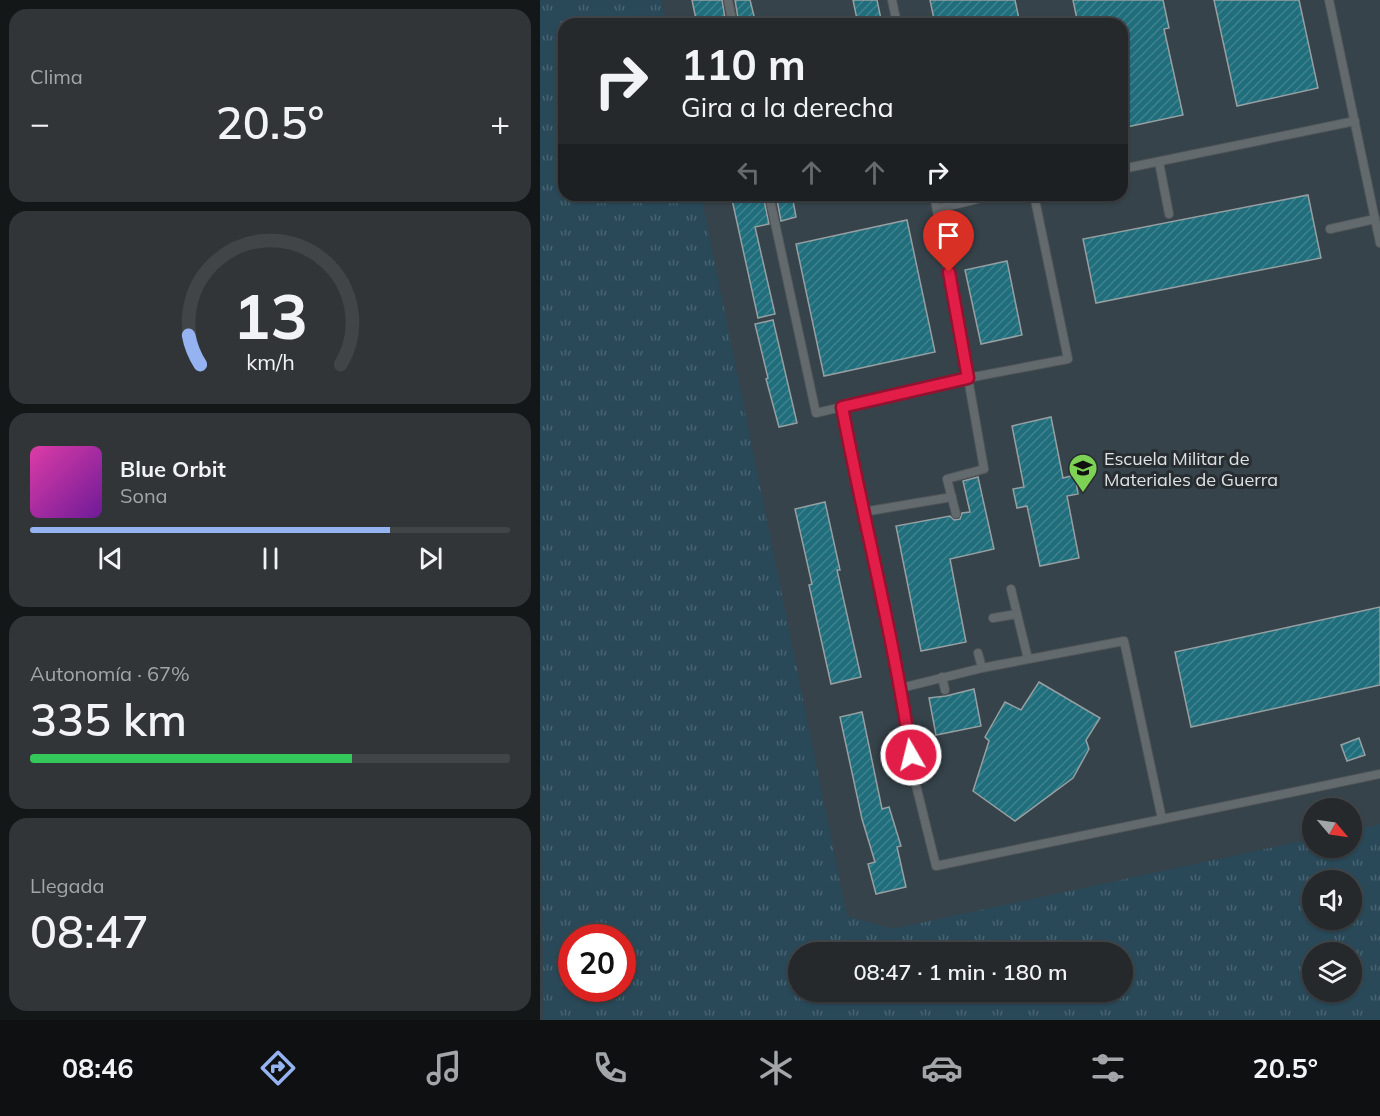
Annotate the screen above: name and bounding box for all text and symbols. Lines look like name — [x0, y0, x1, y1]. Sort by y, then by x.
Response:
text: 110 m — [681, 38, 806, 91]
icon: right — [582, 42, 660, 120]
text: Clima — [30, 64, 83, 89]
text: Gira a la derecha — [681, 90, 894, 124]
text: 20.5° — [216, 94, 324, 150]
text: − — [30, 102, 50, 143]
text: + — [490, 102, 510, 143]
icon: left — [732, 156, 765, 189]
icon: ahead — [795, 156, 828, 189]
icon: ahead — [858, 156, 891, 189]
icon: right — [921, 156, 954, 189]
pin — [923, 210, 974, 272]
icon: arrive — [932, 219, 965, 252]
text: 13 — [233, 276, 307, 355]
text: km/h — [246, 348, 294, 375]
place label: Escuela Militar de Materiales de Guerra — [1104, 447, 1278, 491]
school or university icon: Escuela Militar de Materiales de Guerra — [1067, 452, 1099, 494]
text: Blue Orbit — [120, 455, 226, 483]
text: Sona — [120, 483, 168, 508]
icon: previous — [94, 542, 127, 575]
icon: pause — [254, 542, 287, 575]
icon: next — [414, 542, 447, 575]
text: Autonomía · 67% — [30, 661, 190, 686]
text: 335 km — [30, 691, 187, 747]
position arrow — [879, 723, 943, 787]
north arrow — [1302, 798, 1362, 858]
map controls — [1302, 798, 1362, 1002]
button: sound — [1302, 870, 1362, 930]
text: Llegada — [30, 873, 105, 898]
text: 08:47 — [30, 903, 149, 959]
speed limit sign: 20 — [558, 924, 636, 1002]
button: layers — [1302, 942, 1362, 1002]
text: 08:47 · 1 min · 180 m — [853, 958, 1068, 986]
icon: directions — [257, 1047, 299, 1089]
icon: music — [423, 1047, 465, 1089]
icon: phone — [589, 1047, 631, 1089]
icon: climate — [755, 1047, 797, 1089]
icon: car — [921, 1047, 963, 1089]
icon: filters — [1087, 1047, 1129, 1089]
text: 08:46 — [62, 1051, 133, 1085]
text: 20.5° — [1252, 1051, 1318, 1085]

